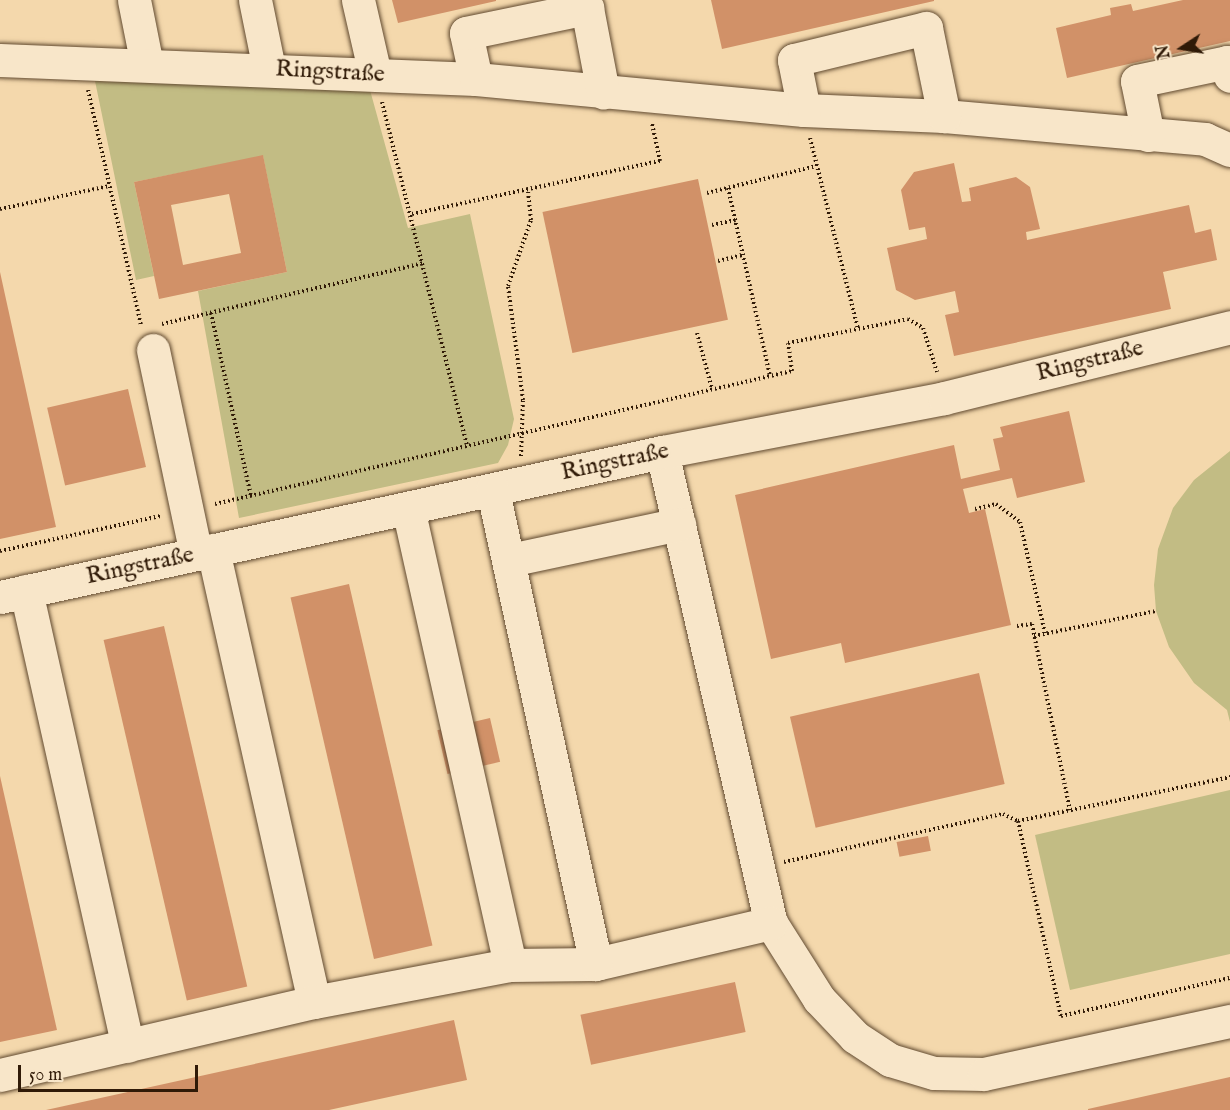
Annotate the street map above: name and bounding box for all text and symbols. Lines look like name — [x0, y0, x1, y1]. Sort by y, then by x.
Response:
north arrow — [1152, 18, 1212, 78]
text: N — [1153, 43, 1176, 61]
street label: Ringstraße — [275, 55, 385, 89]
street label: Ringstraße — [1033, 334, 1147, 388]
street label: Ringstraße — [558, 437, 672, 487]
street label: Ringstraße — [83, 541, 197, 591]
scale bar — [21, 1053, 201, 1091]
text: 50 m — [29, 1064, 62, 1087]

